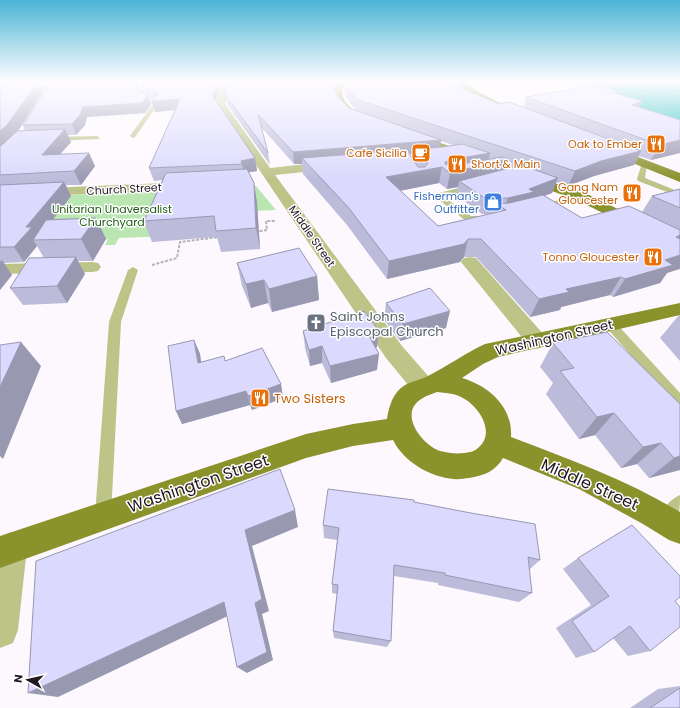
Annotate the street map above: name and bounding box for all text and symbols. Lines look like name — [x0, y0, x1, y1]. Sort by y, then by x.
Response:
restaurant icon: Oak to Ember — [645, 133, 667, 155]
place label: Oak to Ember — [568, 136, 642, 152]
cafe icon: Cafe Sicilia — [410, 142, 432, 164]
place label: Cafe Sicilia — [346, 145, 407, 161]
restaurant icon: Short & Main — [446, 153, 468, 175]
place label: Short & Main — [471, 156, 540, 172]
street label: Church Street — [86, 179, 162, 199]
place label: Gang Nam Gloucester — [558, 179, 618, 208]
restaurant icon: Gang Nam Gloucester — [621, 182, 643, 204]
place label: Fisherman's Outfitter — [414, 188, 479, 217]
shop icon: Fisherman's Outfitter — [482, 191, 504, 213]
park label: Unitarian Unaversalist Churchyard — [52, 201, 172, 230]
street label: Middle Street — [285, 202, 339, 270]
restaurant icon: Tonno Gloucester — [642, 246, 664, 268]
place label: Tonno Gloucester — [542, 249, 639, 265]
place label: Saint Johns Episcopal Church — [330, 307, 444, 341]
church icon: Saint Johns Episcopal Church — [305, 312, 327, 334]
street label: Washington Street — [494, 315, 615, 360]
restaurant icon: Two Sisters — [249, 387, 271, 409]
place label: Two Sisters — [274, 389, 346, 408]
street label: Washington Street — [125, 449, 272, 518]
street label: Middle Street — [537, 453, 642, 516]
north arrow — [8, 660, 48, 700]
text: N — [10, 673, 27, 684]

